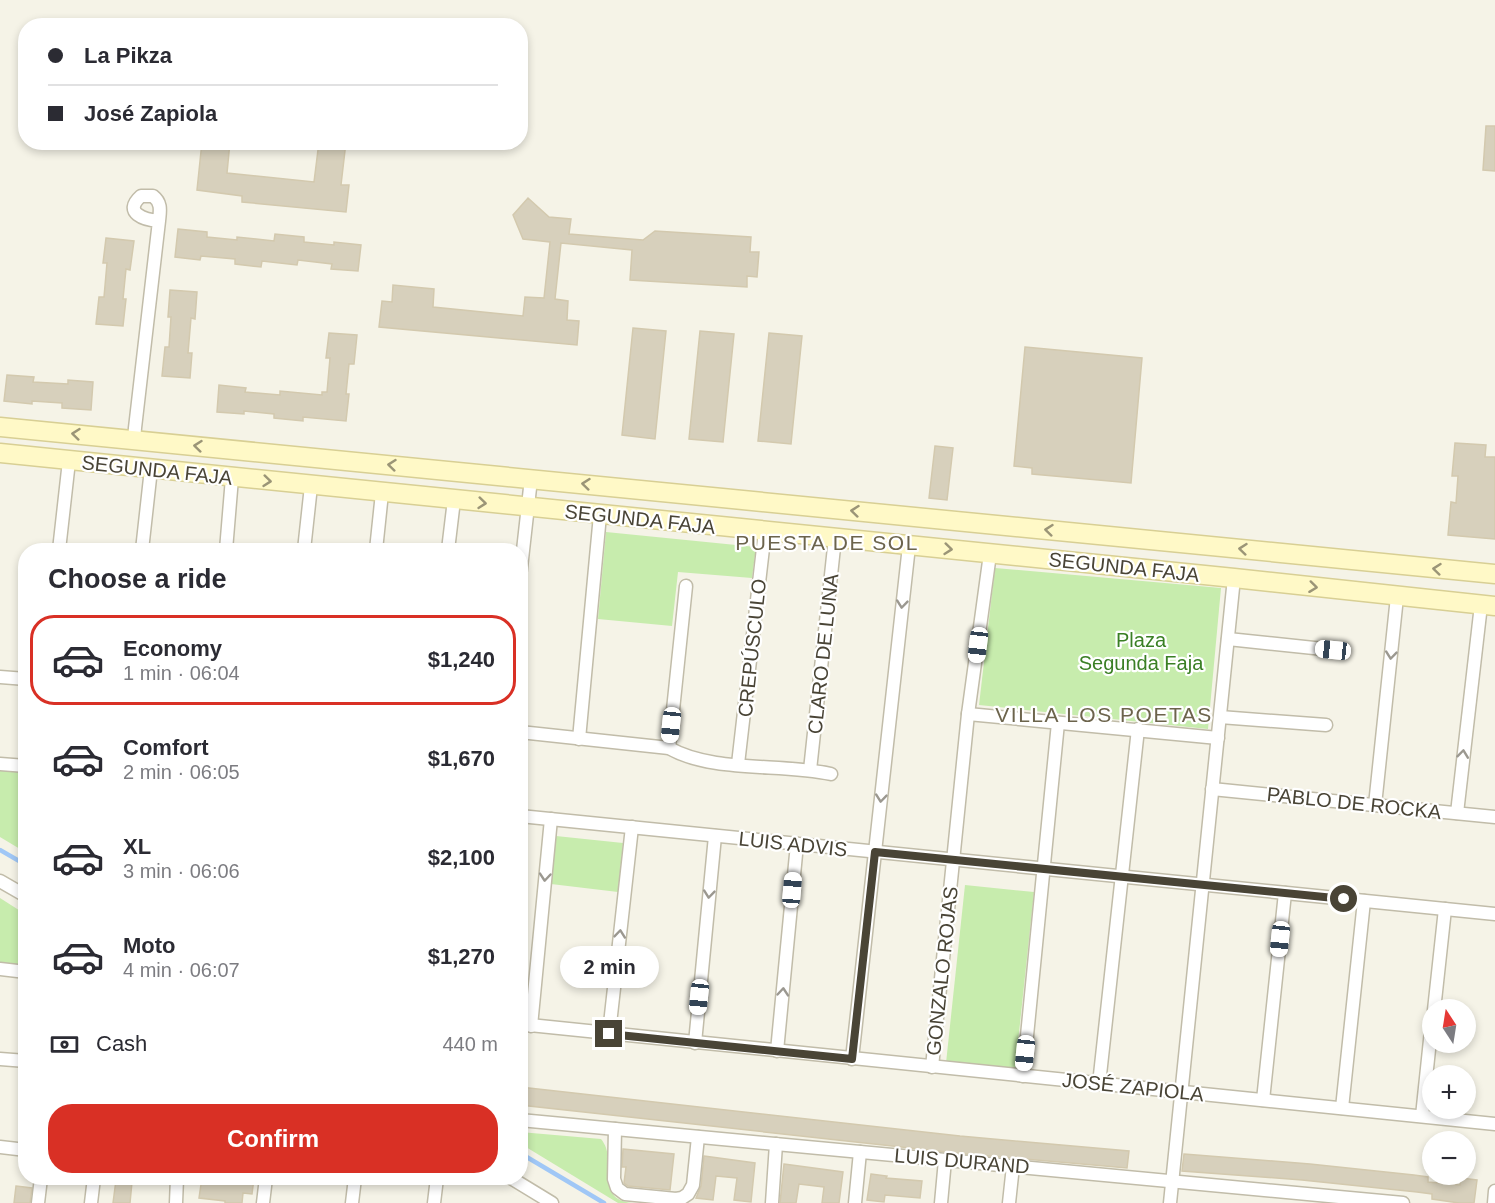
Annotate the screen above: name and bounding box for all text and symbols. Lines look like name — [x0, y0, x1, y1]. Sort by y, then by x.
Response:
text: La Pikza — [84, 43, 172, 68]
text: José Zapiola — [84, 101, 217, 126]
one-way arrow — [72, 428, 81, 441]
one-way arrow — [193, 440, 202, 453]
street label: SEGUNDA FAJA — [81, 451, 234, 489]
one-way arrow — [387, 459, 396, 472]
one-way arrow — [262, 474, 272, 487]
one-way arrow — [581, 478, 590, 491]
one-way arrow — [478, 496, 487, 509]
street label: SEGUNDA FAJA — [564, 500, 717, 538]
one-way arrow — [850, 505, 859, 518]
one-way arrow — [1044, 524, 1053, 537]
district label: PUESTA DE SOL — [735, 531, 919, 554]
one-way arrow — [943, 542, 952, 555]
one-way arrow — [1238, 543, 1247, 556]
street label: SEGUNDA FAJA — [1048, 548, 1201, 586]
one-way arrow — [1432, 563, 1441, 576]
text: Choose a ride — [48, 564, 227, 594]
street label: CLARO DE LUNA — [804, 572, 842, 735]
street label: CREPÚSCULO — [734, 578, 770, 718]
one-way arrow — [1309, 580, 1318, 593]
one-way arrow — [897, 599, 909, 608]
car — [967, 626, 989, 664]
park label: Plaza Segunda Faja — [1079, 629, 1204, 674]
icon: car — [51, 633, 105, 687]
text: Economy — [123, 636, 222, 661]
car — [1314, 639, 1352, 661]
text: $1,240 — [428, 647, 495, 672]
one-way arrow — [1385, 651, 1397, 660]
text: 1 min · 06:04 — [123, 662, 240, 684]
district label: VILLA LOS POETAS — [995, 703, 1213, 726]
car — [660, 706, 682, 744]
icon: car — [51, 732, 105, 786]
text: Comfort — [123, 735, 209, 760]
text: $1,670 — [428, 746, 495, 771]
one-way arrow — [1456, 750, 1469, 759]
text: 2 min · 06:05 — [123, 761, 240, 783]
street label: PABLO DE ROCKA — [1266, 783, 1443, 823]
one-way arrow — [875, 793, 888, 802]
street label: LUIS ADVIS — [738, 827, 848, 861]
icon: car — [51, 831, 105, 885]
text: XL — [123, 834, 151, 859]
text: $2,100 — [428, 845, 495, 870]
text: 3 min · 06:06 — [123, 860, 240, 882]
car — [781, 871, 803, 909]
one-way arrow — [539, 873, 552, 882]
street label: GONZALO ROJAS — [922, 885, 962, 1057]
route start — [1330, 885, 1357, 912]
one-way arrow — [703, 890, 716, 899]
car — [1269, 920, 1291, 958]
one-way arrow — [613, 929, 626, 938]
icon: car — [51, 930, 105, 984]
text: Moto — [123, 933, 176, 958]
text: $1,270 — [428, 944, 495, 969]
callout: 2 min — [560, 947, 658, 989]
text: 2 min — [583, 956, 636, 978]
text: 4 min · 06:07 — [123, 959, 240, 981]
car — [688, 978, 710, 1016]
one-way arrow — [776, 988, 789, 997]
north arrow — [1422, 999, 1476, 1053]
map controls — [1422, 999, 1476, 1185]
route end — [595, 1020, 622, 1047]
icon: cash — [48, 1028, 81, 1061]
text: Cash — [96, 1031, 147, 1056]
text: 440 m — [442, 1033, 498, 1055]
car — [1014, 1034, 1036, 1072]
button: + — [1422, 1065, 1476, 1119]
street label: JOSÉ ZAPIOLA — [1061, 1069, 1206, 1105]
button: Confirm — [48, 1104, 498, 1173]
button: − — [1422, 1131, 1476, 1185]
street label: LUIS DURAND — [894, 1144, 1030, 1178]

